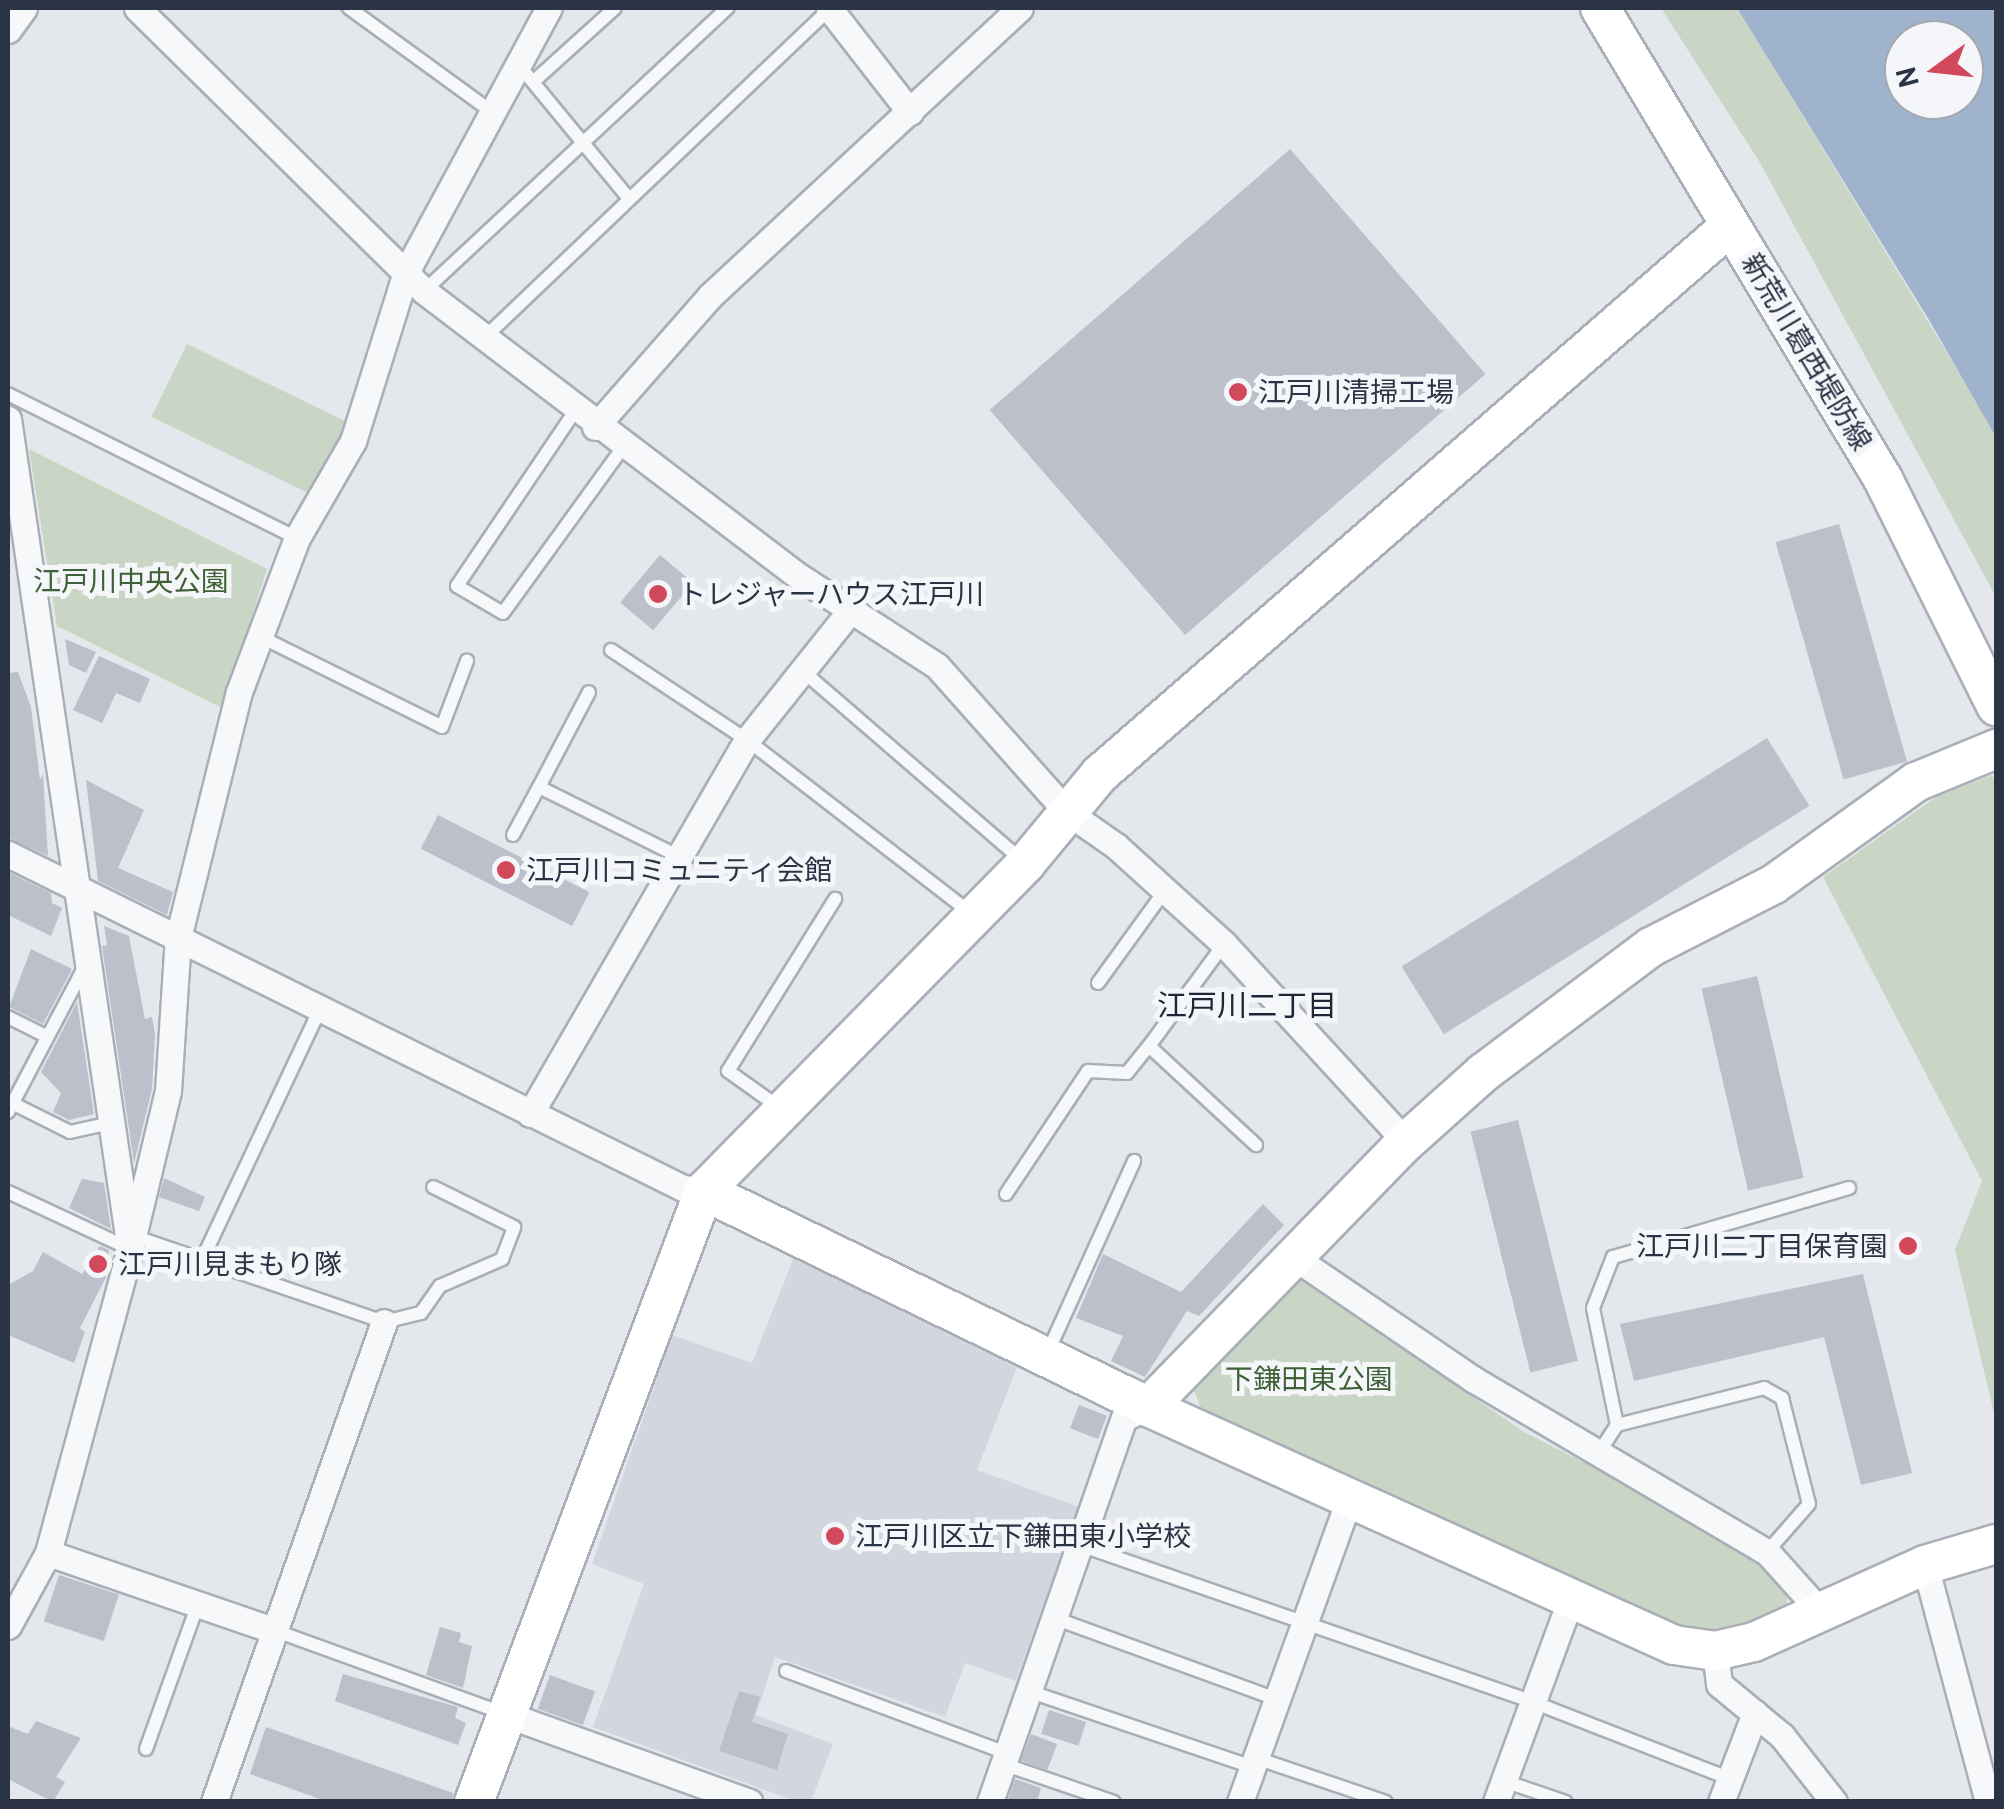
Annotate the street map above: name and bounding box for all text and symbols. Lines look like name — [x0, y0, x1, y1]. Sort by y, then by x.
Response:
north arrow — [1884, 20, 1984, 120]
text: N — [1888, 63, 1926, 91]
street label: 新荒川葛西堤防線 — [1735, 247, 1879, 457]
place label: 江戸川清掃工場 — [1258, 375, 1454, 409]
marker: 江戸川清掃工場 — [1227, 381, 1249, 403]
park label: 江戸川中央公園 — [33, 564, 229, 598]
place label: トレジャーハウス江戸川 — [678, 577, 986, 611]
marker: トレジャーハウス江戸川 — [647, 583, 669, 605]
place label: 江戸川コミュニティ会館 — [526, 853, 834, 887]
marker: 江戸川コミュニティ会館 — [495, 859, 517, 881]
district label: 江戸川二丁目 — [1157, 988, 1337, 1024]
place label: 江戸川二丁目保育園 — [1636, 1229, 1888, 1263]
marker: 江戸川二丁目保育園 — [1897, 1235, 1919, 1257]
place label: 江戸川見まもり隊 — [118, 1247, 342, 1281]
marker: 江戸川見まもり隊 — [87, 1253, 109, 1275]
park label: 下鎌田東公園 — [1225, 1362, 1393, 1396]
place label: 江戸川区立下鎌田東小学校 — [855, 1519, 1191, 1553]
marker: 江戸川区立下鎌田東小学校 — [824, 1525, 846, 1547]

